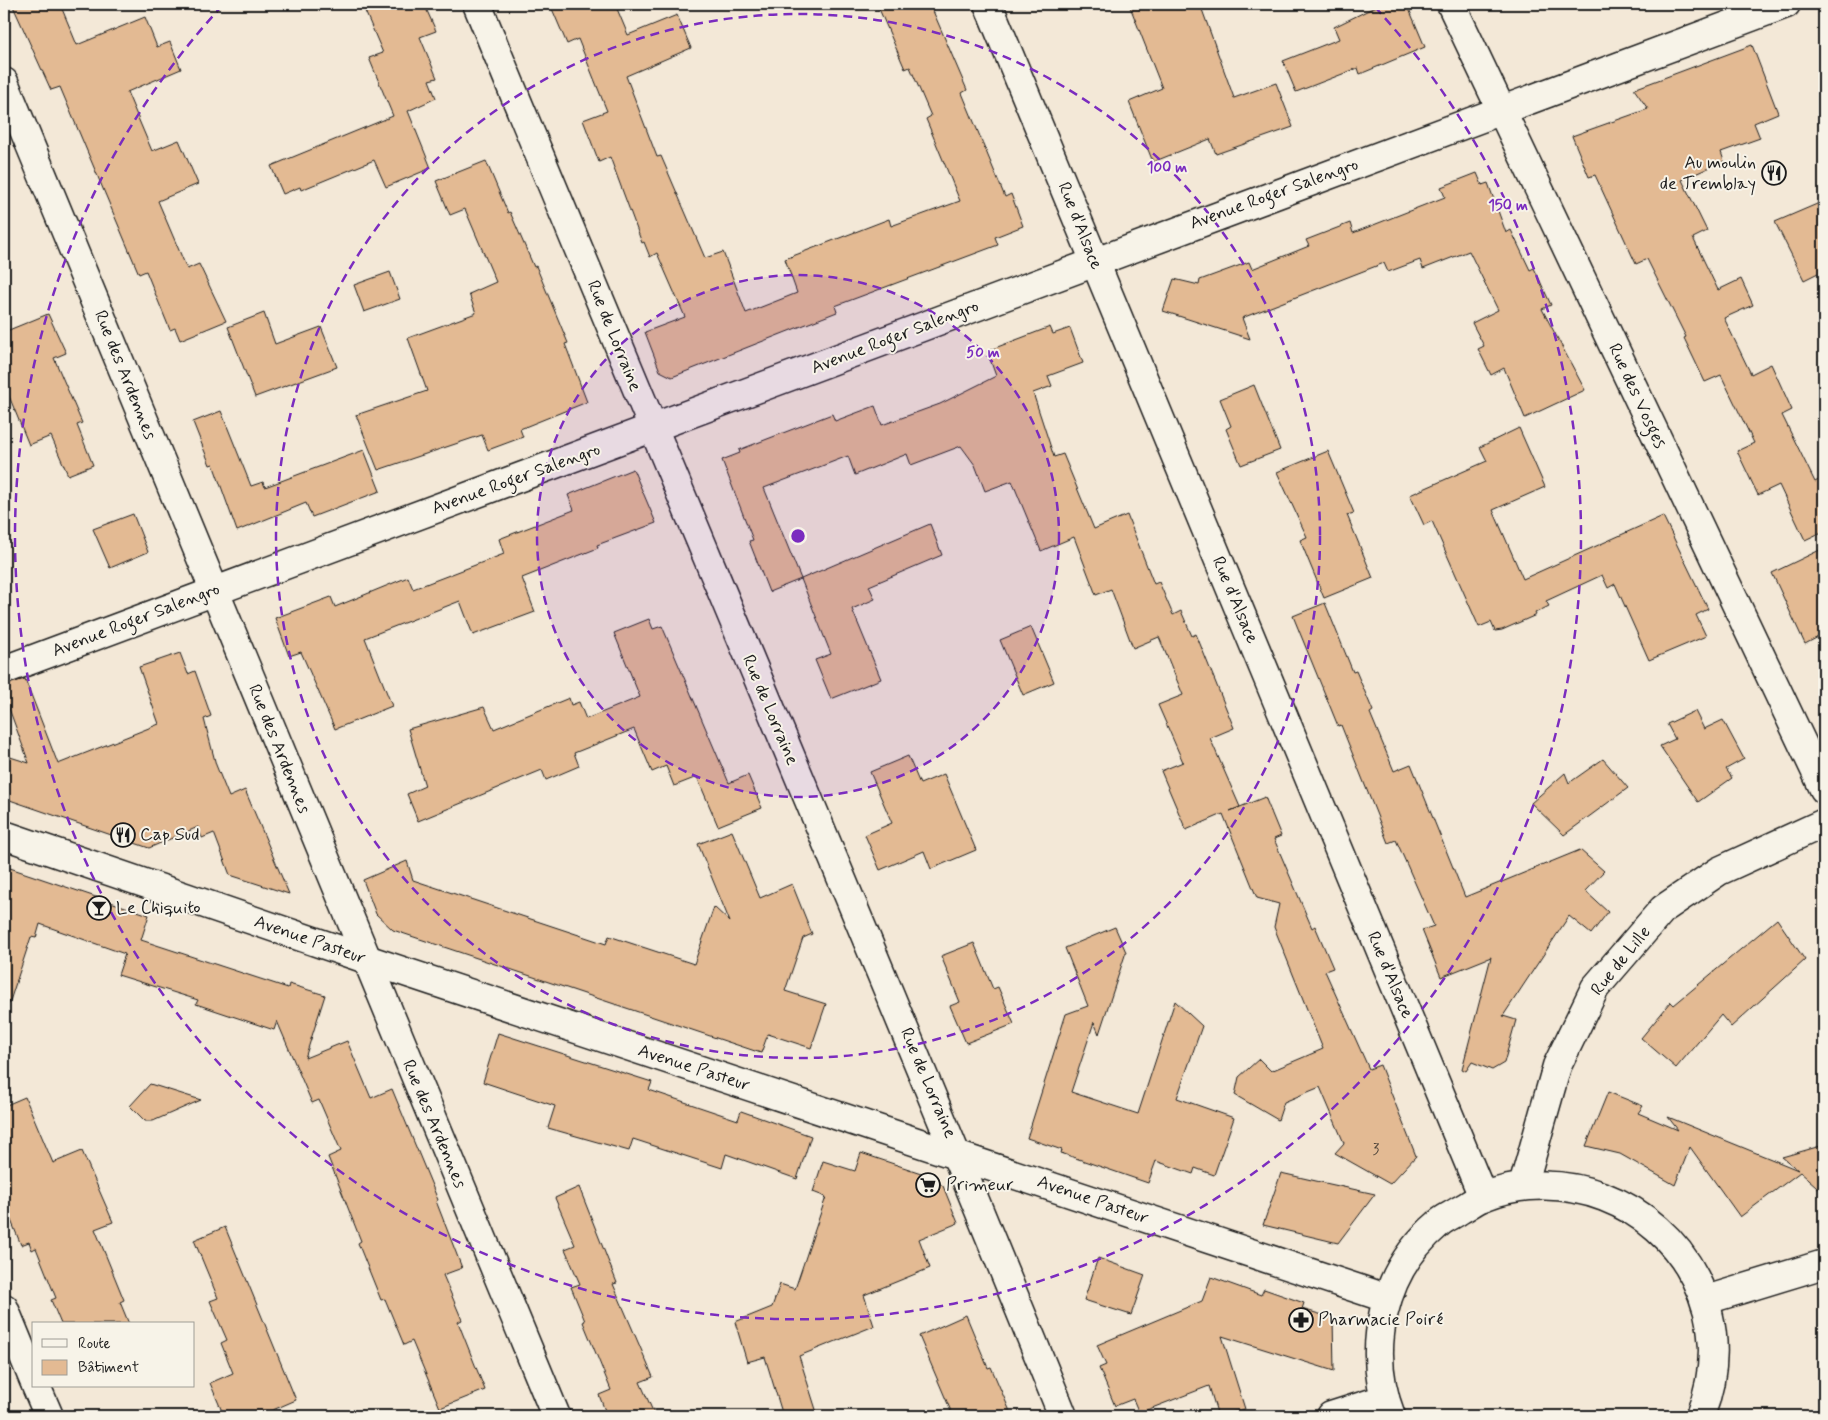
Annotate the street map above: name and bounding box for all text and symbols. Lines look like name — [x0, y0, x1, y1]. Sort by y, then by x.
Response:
place label: Au moulin de Tremblay — [1660, 151, 1756, 196]
street label: Avenue Roger Salengro — [1186, 152, 1362, 238]
text: 100 m — [1147, 158, 1187, 178]
restaurant icon: Au moulin de Tremblay — [1761, 160, 1787, 186]
street label: Rue d'Alsace — [1052, 179, 1108, 273]
text: 150 m — [1488, 196, 1528, 216]
street label: Rue de Lorraine — [581, 277, 647, 395]
street label: Avenue Roger Salengro — [808, 294, 983, 382]
street label: Rue des Ardennes — [88, 307, 162, 443]
street label: Rue des Vosges — [1600, 340, 1672, 453]
text: 50 m — [966, 343, 1000, 363]
street label: Avenue Roger Salengro — [428, 437, 604, 523]
centre of rings — [789, 527, 807, 545]
street label: Rue d'Alsace — [1206, 553, 1264, 647]
street label: Avenue Roger Salengro — [49, 577, 224, 665]
street label: Rue de Lorraine — [736, 651, 804, 769]
street label: Rue des Ardennes — [242, 681, 316, 817]
restaurant icon: Cap Sud — [110, 822, 136, 848]
place label: Cap Sud — [140, 823, 199, 847]
bar icon: Le Chiquito — [86, 895, 112, 921]
place label: Le Chiquito — [116, 896, 201, 920]
street label: Avenue Pasteur — [251, 910, 369, 970]
street label: Rue de Lille — [1585, 921, 1657, 1001]
street label: Rue d'Alsace — [1361, 928, 1419, 1022]
street label: Rue de Lorraine — [894, 1024, 962, 1142]
street label: Avenue Pasteur — [635, 1039, 753, 1098]
street label: Rue des Ardennes — [396, 1056, 472, 1192]
house number: 3 — [1373, 1140, 1380, 1160]
street label: Avenue Pasteur — [1034, 1170, 1152, 1230]
supermarket icon: Primeur — [915, 1172, 941, 1198]
place label: Primeur — [946, 1173, 1014, 1197]
pharmacy icon: Pharmacie Poiré — [1288, 1307, 1314, 1333]
place label: Pharmacie Poiré — [1318, 1308, 1443, 1332]
legend — [32, 1322, 195, 1388]
text: Route — [78, 1334, 111, 1354]
text: Bâtiment — [78, 1358, 139, 1378]

